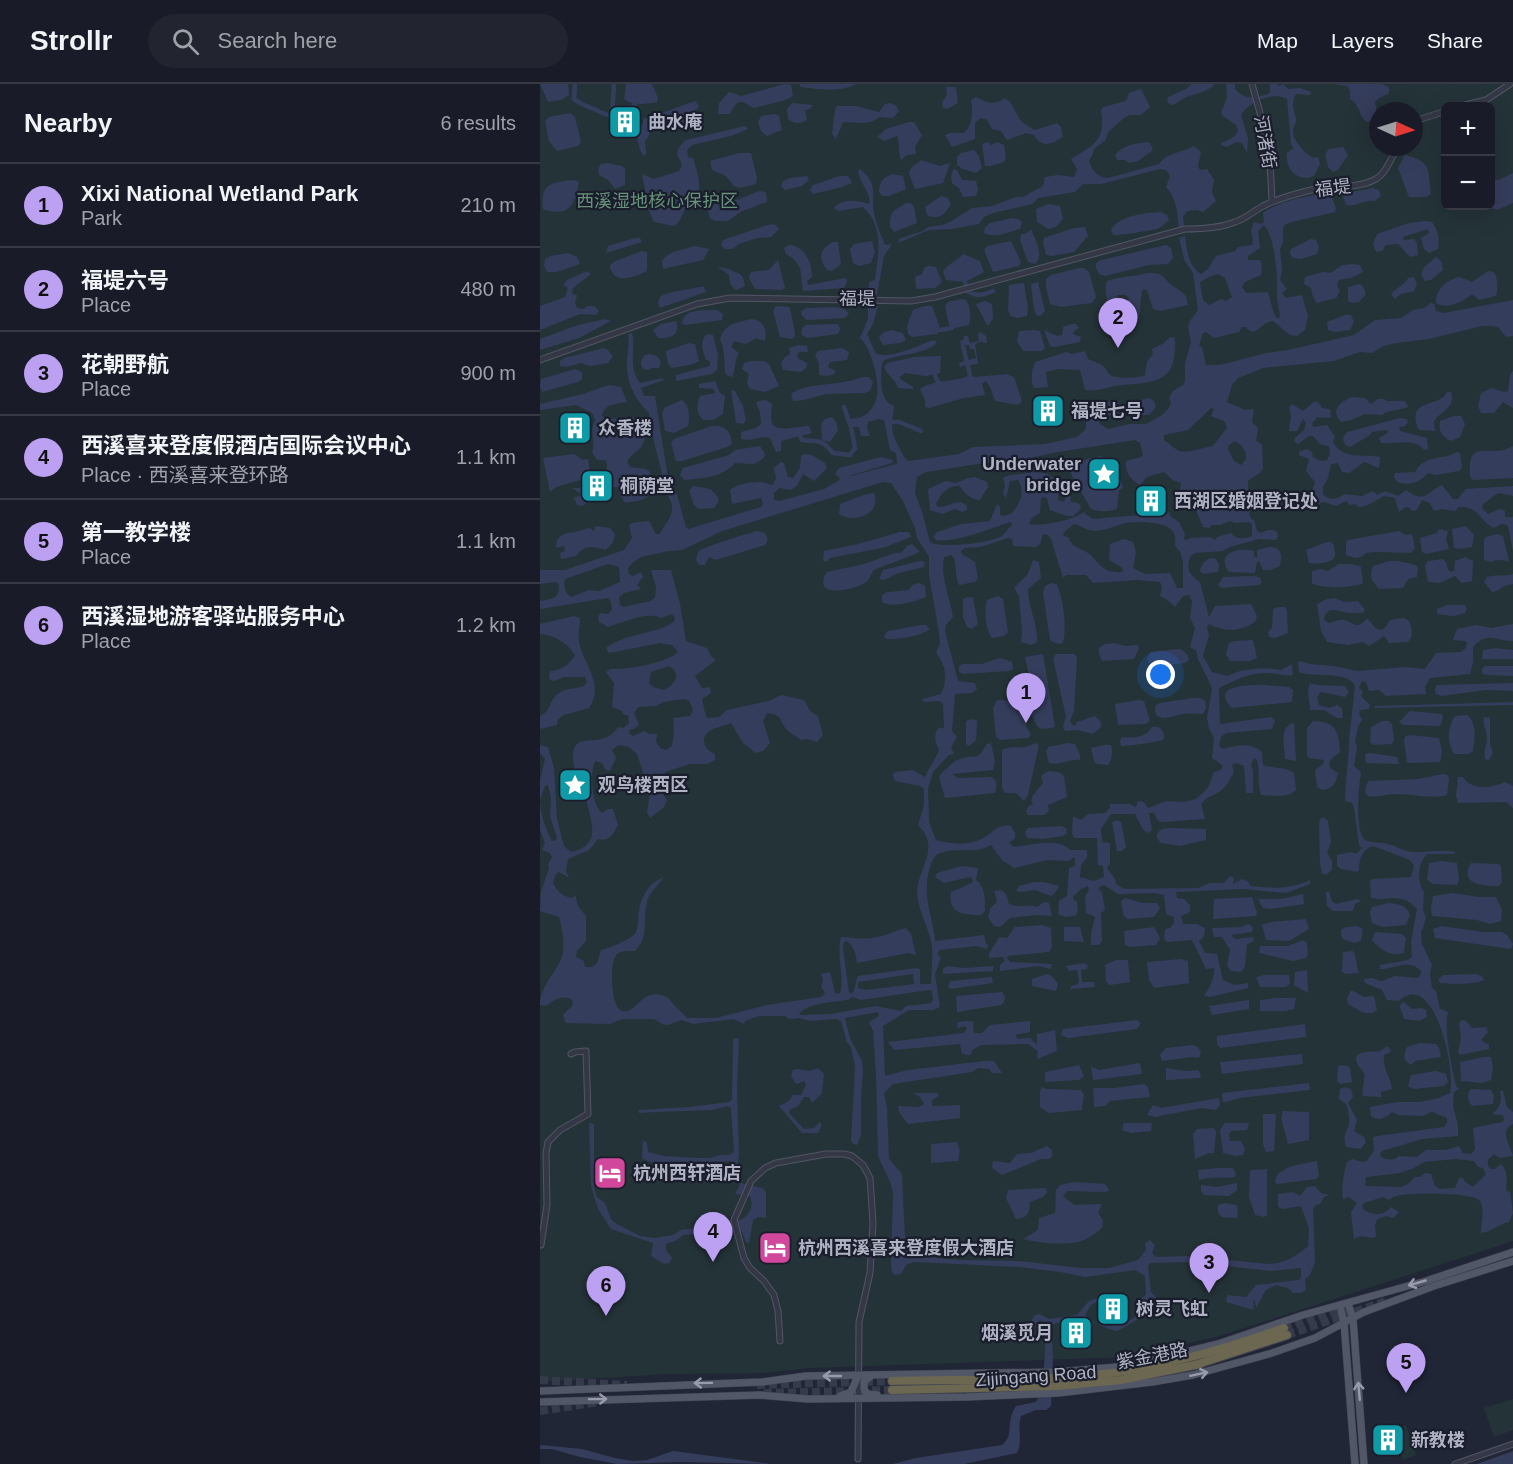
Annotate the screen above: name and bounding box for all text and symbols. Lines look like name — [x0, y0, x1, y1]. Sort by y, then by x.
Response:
search box — [148, 14, 568, 68]
text: Strollr — [30, 25, 112, 56]
icon: search — [169, 25, 202, 58]
text: Search here — [217, 28, 337, 53]
text: Map — [1257, 29, 1298, 52]
text: Layers — [1331, 29, 1394, 52]
text: Share — [1427, 29, 1483, 52]
north arrow — [1369, 102, 1423, 156]
map controls — [1441, 102, 1495, 210]
button: + — [1441, 102, 1495, 156]
building icon: 曲水庵 — [607, 104, 643, 140]
text: Nearby — [24, 108, 112, 138]
text: 6 results — [440, 112, 516, 134]
place label: 曲水庵 — [648, 112, 702, 132]
street label: 河渚街 — [1250, 114, 1280, 170]
button: − — [1441, 156, 1495, 210]
street label: 福堤 — [1314, 176, 1352, 200]
text: Xixi National Wetland Park — [81, 181, 358, 206]
park label: 西溪湿地核心保护区 — [576, 191, 738, 211]
text: 1 — [38, 194, 49, 216]
text: 210 m — [460, 194, 516, 216]
text: Park — [81, 207, 122, 229]
text: 福堤六号 — [81, 268, 169, 293]
text: 2 — [38, 278, 49, 300]
text: 480 m — [460, 278, 516, 300]
street label: 福堤 — [839, 289, 875, 309]
text: Place — [81, 294, 131, 316]
pin: 2 — [1098, 298, 1138, 348]
text: 花朝野航 — [81, 352, 169, 377]
text: 3 — [38, 362, 49, 384]
text: 900 m — [460, 362, 516, 384]
text: Place — [81, 378, 131, 400]
building icon: 福堤七号 — [1030, 393, 1066, 429]
place label: 福堤七号 — [1071, 401, 1143, 421]
building icon: 众香楼 — [557, 410, 593, 446]
place label: 众香楼 — [598, 418, 652, 438]
text: 西溪喜来登度假酒店国际会议中心 — [81, 433, 411, 458]
text: 4 — [38, 446, 49, 468]
text: 1.1 km — [456, 446, 516, 468]
place label: Underwater bridge — [982, 454, 1081, 495]
place icon: Underwater bridge — [1086, 456, 1122, 492]
text: Place · 西溪喜来登环路 — [81, 464, 289, 486]
building icon: 桐荫堂 — [579, 468, 615, 504]
place label: 桐荫堂 — [620, 476, 674, 496]
building icon: 西湖区婚姻登记处 — [1133, 483, 1169, 519]
place label: 西湖区婚姻登记处 — [1174, 491, 1318, 511]
text: 第一教学楼 — [81, 520, 191, 545]
text: 5 — [38, 530, 49, 552]
text: 1.1 km — [456, 530, 516, 552]
text: Place — [81, 546, 131, 568]
text: 西溪湿地游客驿站服务中心 — [81, 604, 345, 629]
text: 6 — [38, 614, 49, 636]
text: 1.2 km — [456, 614, 516, 636]
text: Place — [81, 630, 131, 652]
your location — [1146, 660, 1175, 689]
pin: 1 — [1006, 674, 1046, 723]
place icon: 观鸟楼西区 — [557, 767, 593, 803]
place label: 观鸟楼西区 — [598, 775, 688, 795]
hotel icon: 杭州西轩酒店 — [592, 1155, 628, 1191]
place label: 杭州西轩酒店 — [633, 1162, 741, 1183]
pin: 4 — [694, 1212, 732, 1262]
hotel icon: 杭州西溪喜来登度假大酒店 — [757, 1230, 793, 1266]
place label: 杭州西溪喜来登度假大酒店 — [798, 1238, 1014, 1258]
pin: 3 — [1190, 1244, 1228, 1293]
pin: 6 — [586, 1266, 626, 1316]
one-way arrow — [1408, 1278, 1427, 1289]
building icon: 树灵飞虹 — [1095, 1291, 1131, 1327]
place label: 树灵飞虹 — [1136, 1299, 1208, 1319]
building icon: 烟溪觅月 — [1058, 1315, 1094, 1351]
place label: 烟溪觅月 — [981, 1322, 1053, 1343]
street label: 紫金港路 — [1115, 1339, 1189, 1373]
pin: 5 — [1386, 1344, 1426, 1393]
street label: Zijingang Road — [975, 1362, 1097, 1390]
one-way arrow — [1189, 1367, 1208, 1379]
one-way arrow — [823, 1370, 843, 1382]
one-way arrow — [694, 1378, 714, 1389]
one-way arrow — [1354, 1381, 1365, 1401]
one-way arrow — [588, 1393, 608, 1405]
building icon: 新教楼 — [1370, 1422, 1406, 1458]
place label: 新教楼 — [1411, 1430, 1465, 1450]

